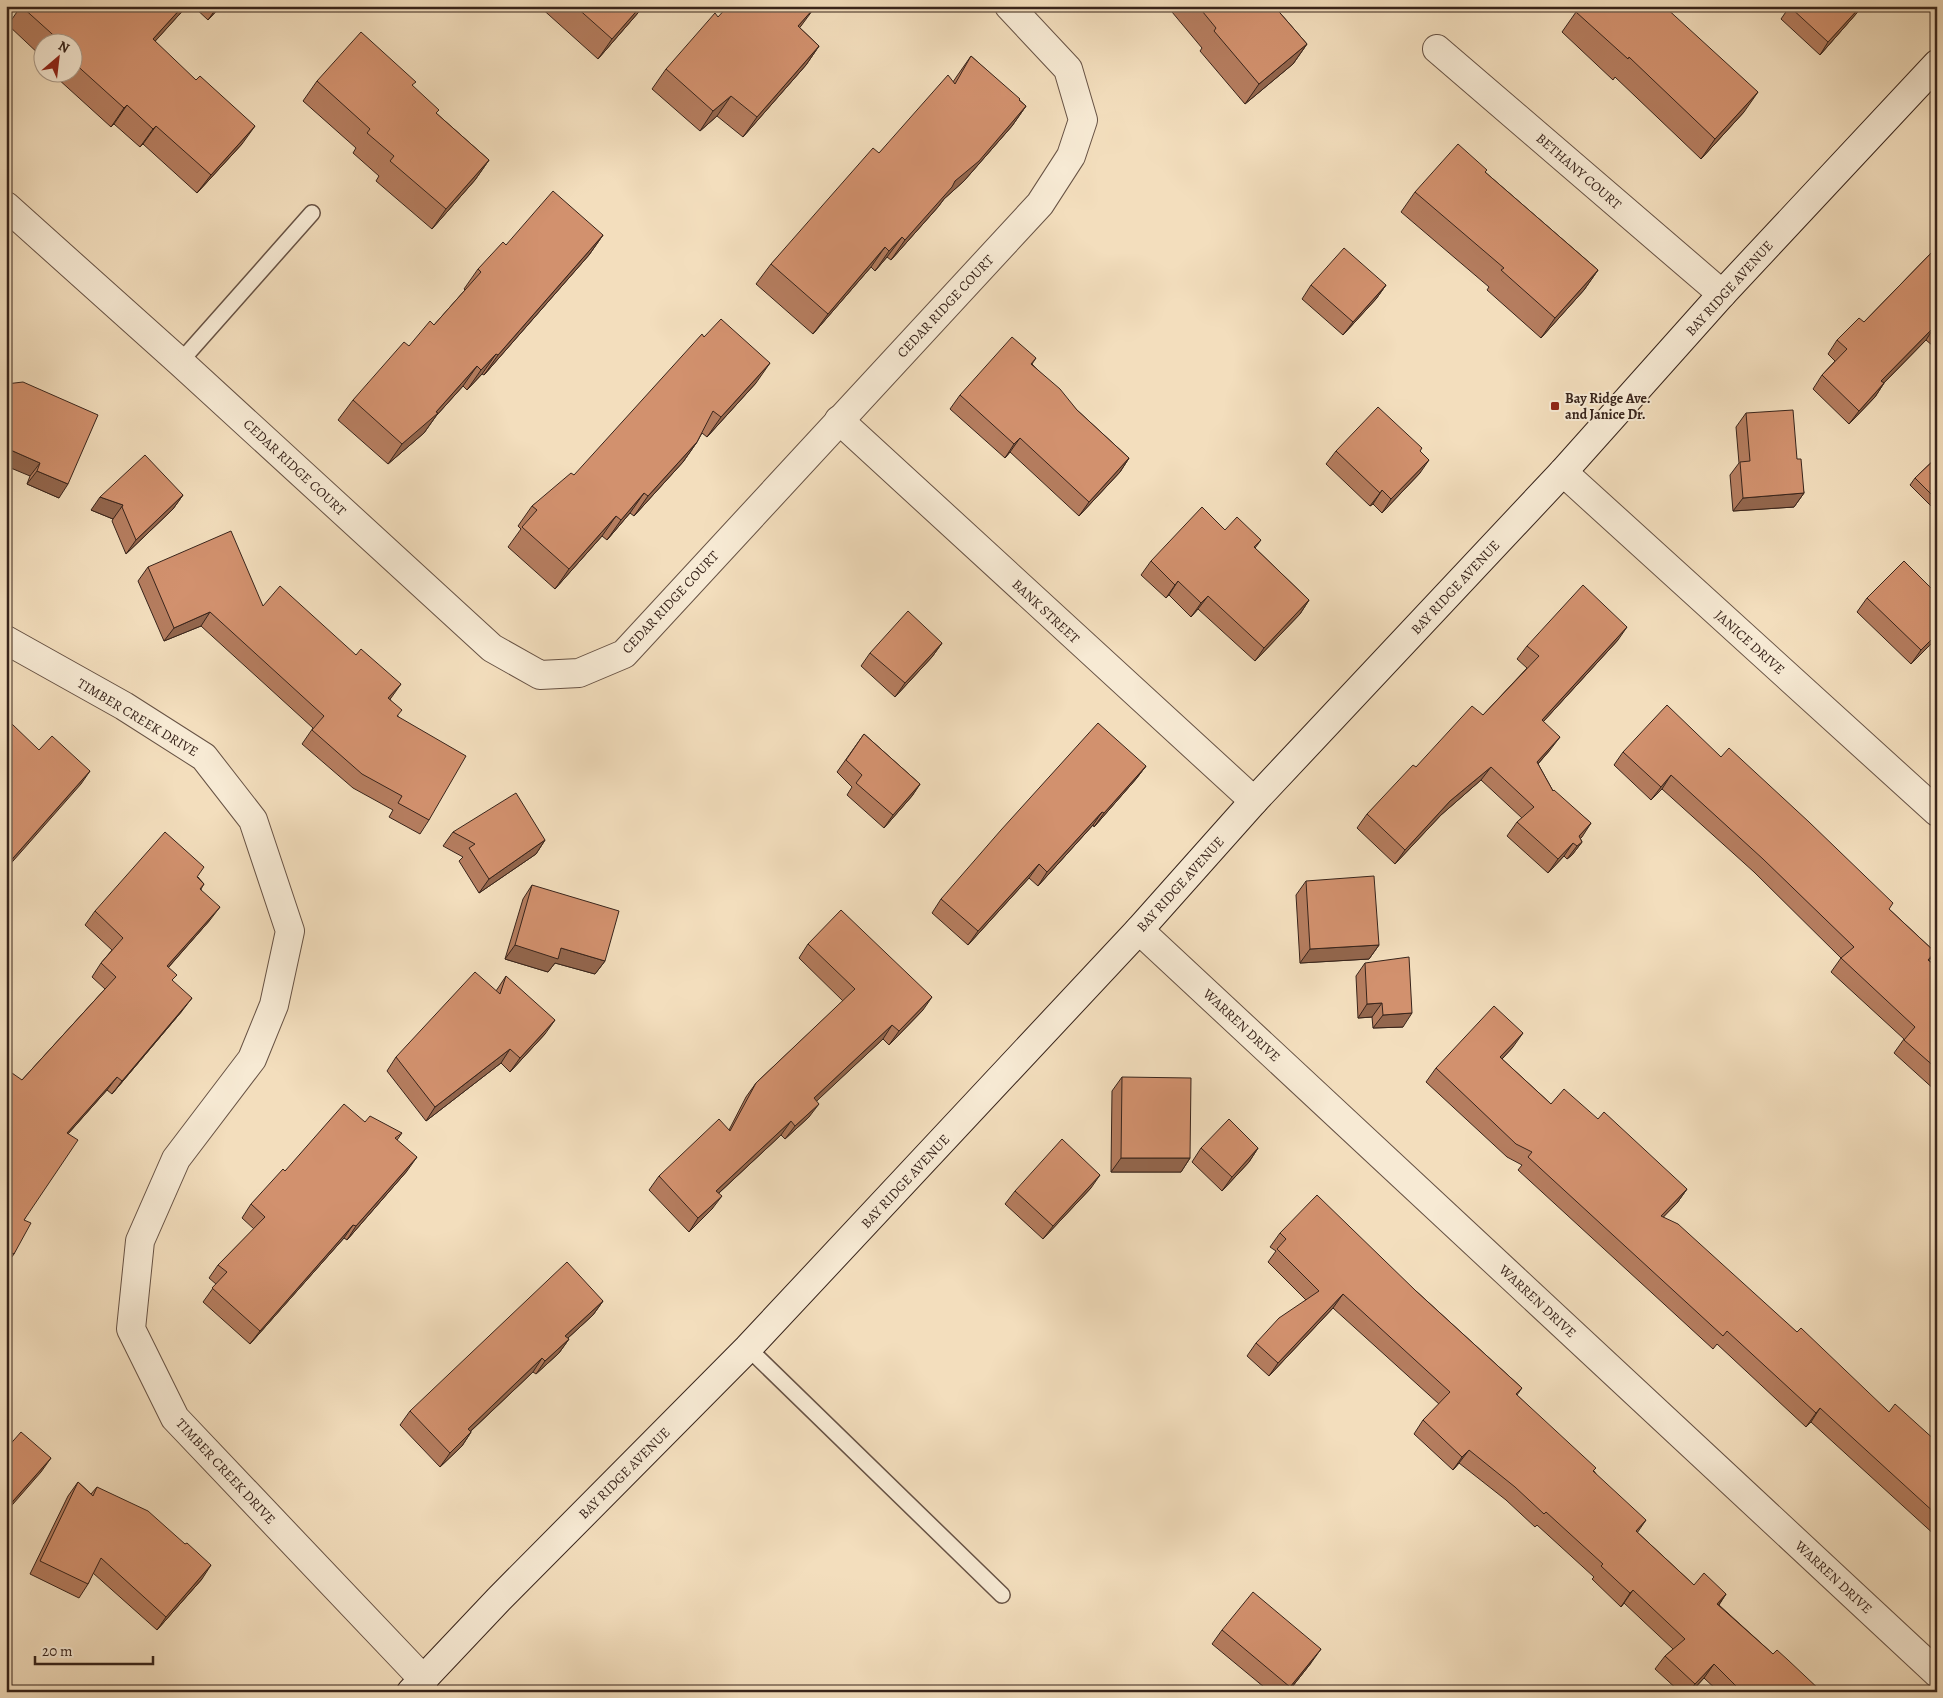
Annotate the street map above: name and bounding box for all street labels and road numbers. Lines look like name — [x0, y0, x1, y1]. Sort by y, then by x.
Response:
street label: BETHANY COURT — [1532, 129, 1626, 214]
street label: BAY RIDGE AVENUE — [1681, 237, 1777, 340]
street label: CEDAR RIDGE COURT — [893, 251, 998, 362]
street label: CEDAR RIDGE COURT — [239, 415, 350, 520]
street label: BAY RIDGE AVENUE — [1407, 536, 1504, 639]
street label: CEDAR RIDGE COURT — [618, 547, 723, 658]
street label: BANK STREET — [1008, 575, 1084, 648]
street label: JANICE DRIVE — [1711, 606, 1789, 679]
street label: TIMBER CREEK DRIVE — [74, 674, 202, 761]
street label: BAY RIDGE AVENUE — [1132, 833, 1228, 936]
street label: WARREN DRIVE — [1198, 984, 1284, 1066]
street label: BAY RIDGE AVENUE — [857, 1130, 954, 1233]
street label: WARREN DRIVE — [1494, 1260, 1580, 1342]
street label: TIMBER CREEK DRIVE — [172, 1414, 280, 1528]
street label: BAY RIDGE AVENUE — [574, 1423, 674, 1523]
street label: WARREN DRIVE — [1790, 1536, 1876, 1618]

